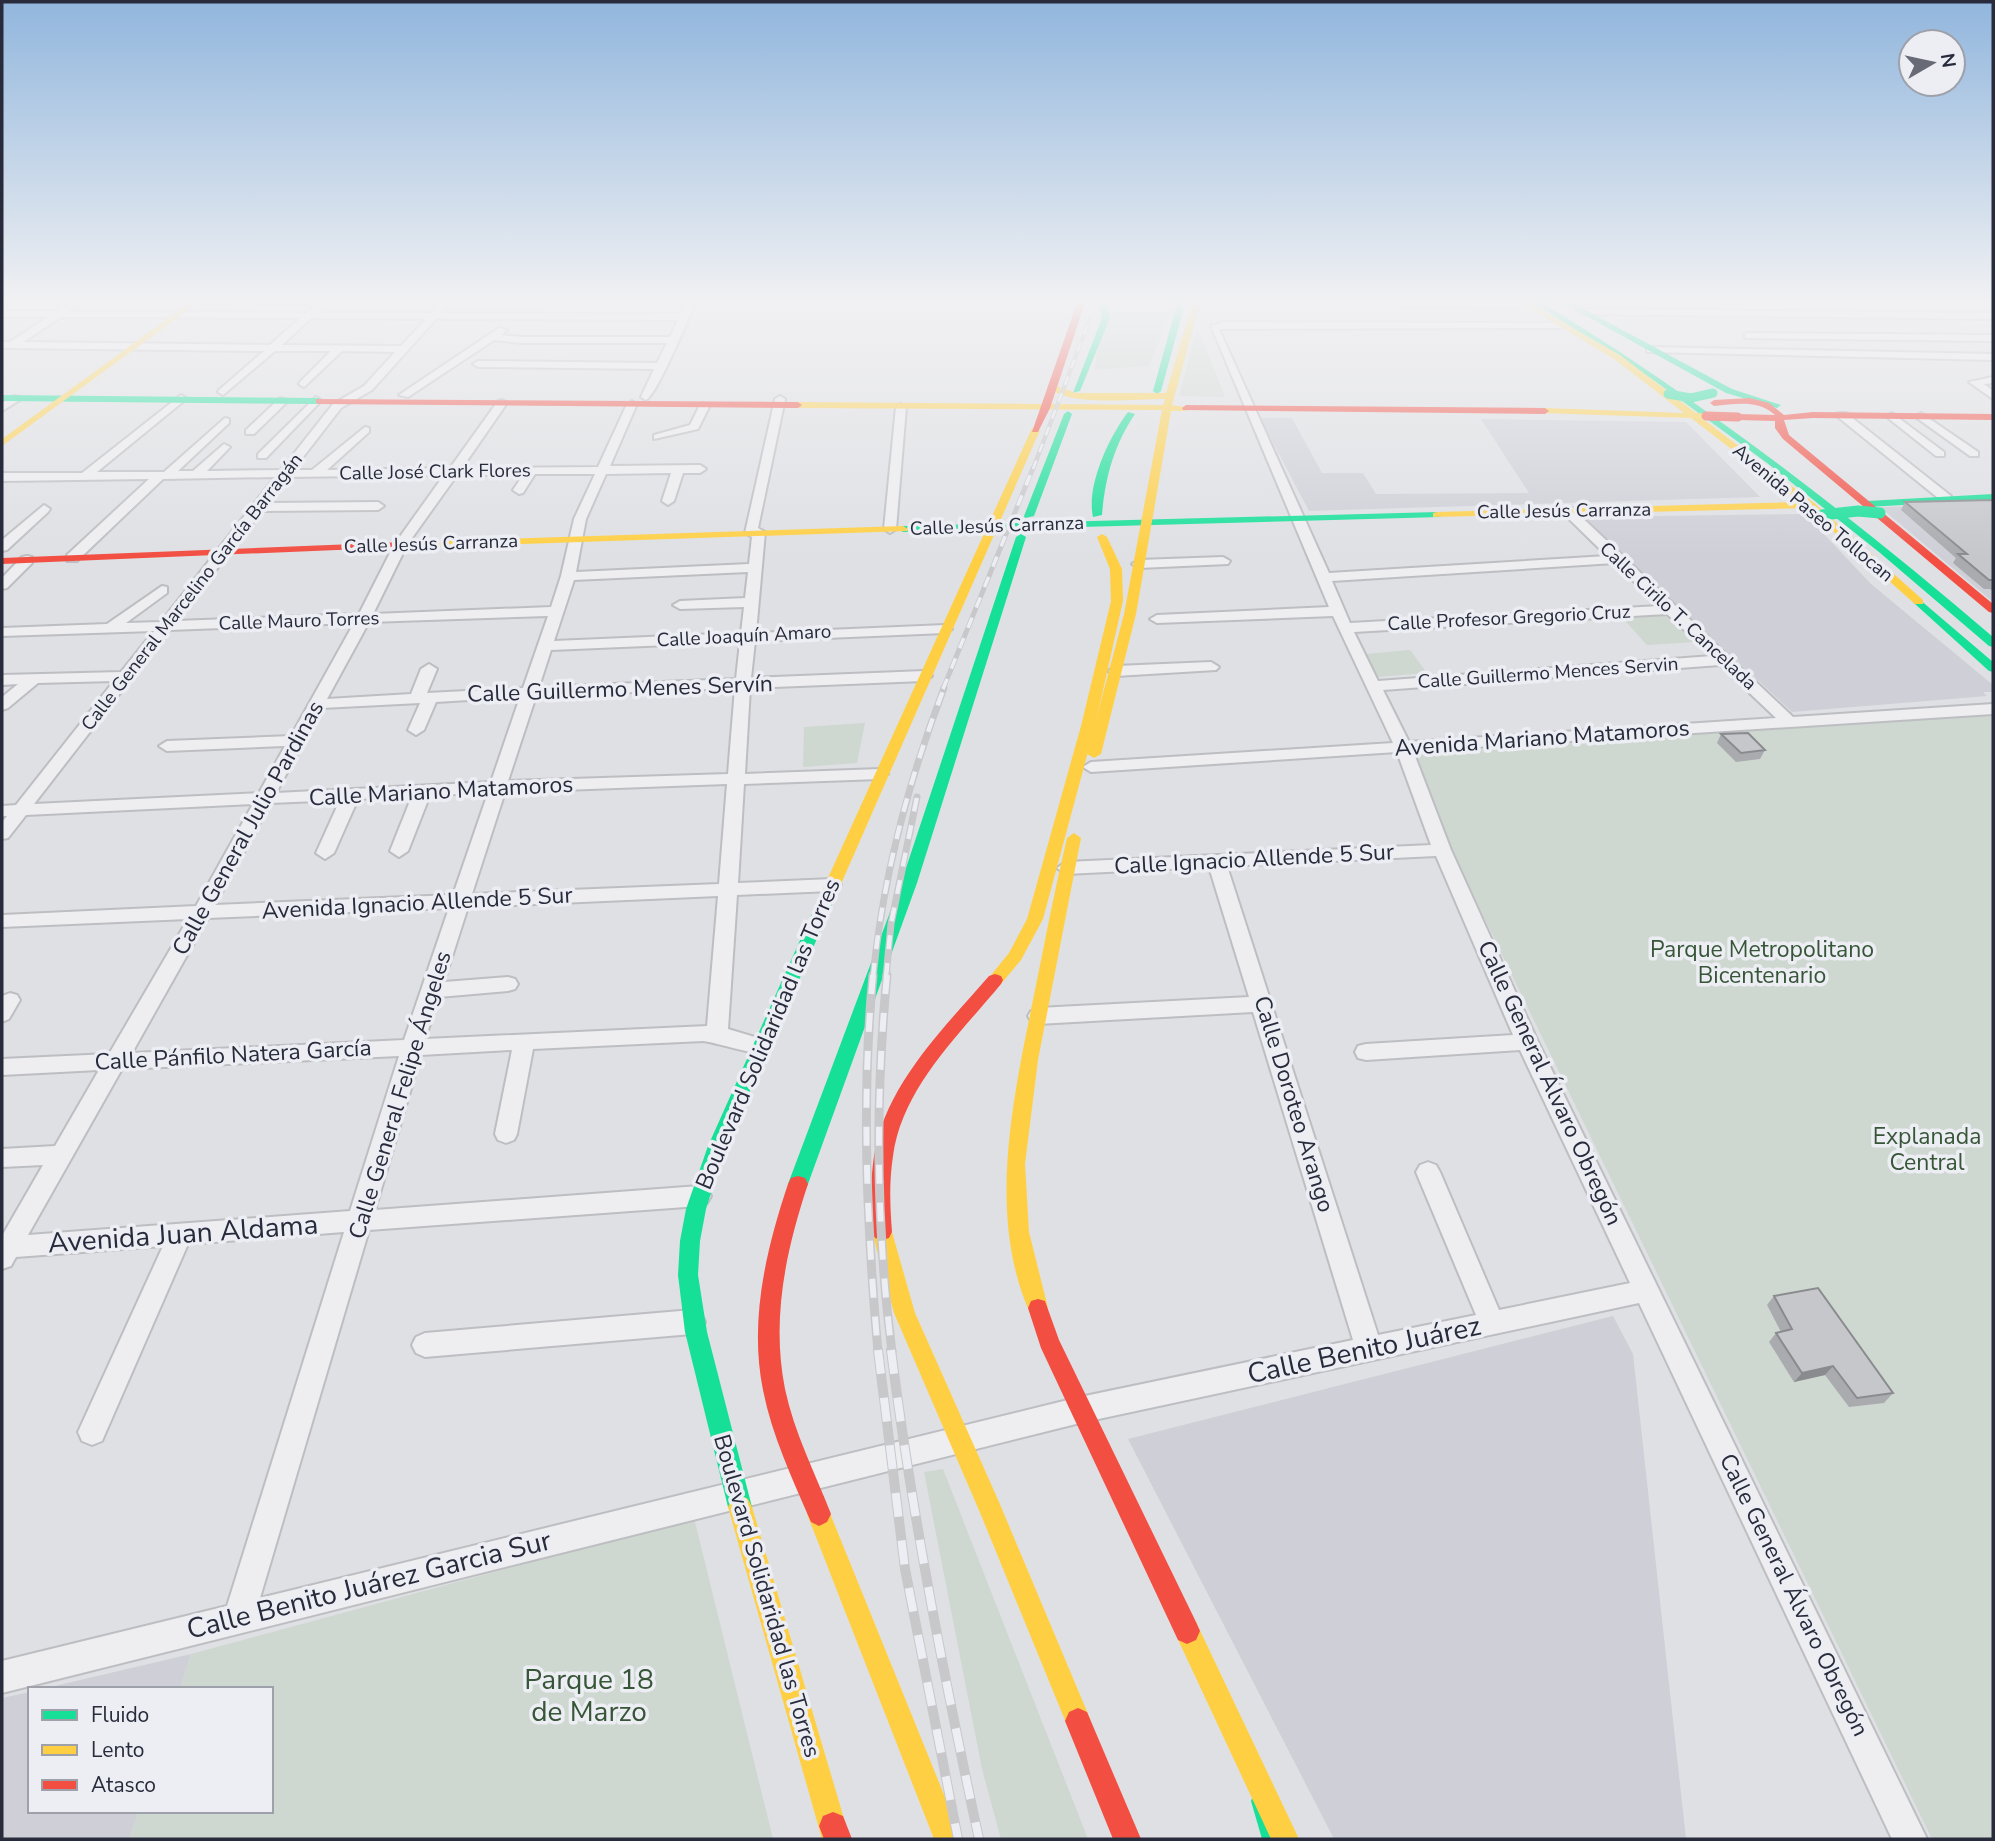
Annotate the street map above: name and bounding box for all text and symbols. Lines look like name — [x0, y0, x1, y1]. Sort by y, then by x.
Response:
north arrow — [1897, 28, 1967, 98]
text: N — [1934, 51, 1962, 70]
street label: Avenida Paseo Tollocan — [1727, 438, 1899, 588]
street label: Calle General Marcelino García Barragán — [75, 448, 309, 736]
street label: Calle José Clark Flores — [339, 457, 531, 487]
street label: Calle Jesús Carranza — [1477, 496, 1651, 526]
street label: Calle Jesús Carranza — [909, 510, 1085, 542]
street label: Calle Jesús Carranza — [343, 528, 519, 560]
street label: Calle Cirilo T. Cancelada — [1594, 536, 1762, 696]
street label: Calle Profesor Gregorio Cruz — [1387, 599, 1631, 637]
street label: Calle Mauro Torres — [218, 605, 380, 637]
street label: Calle Joaquín Amaro — [656, 618, 832, 654]
street label: Calle Guillermo Mences Servin — [1417, 651, 1679, 695]
street label: Calle Guillermo Menes Servín — [467, 668, 773, 710]
street label: Calle General Julio Pardinas — [165, 695, 331, 961]
street label: Avenida Mariano Matamoros — [1393, 712, 1691, 764]
street label: Calle Mariano Matamoros — [308, 769, 574, 813]
street label: Calle Ignacio Allende 5 Sur — [1113, 836, 1396, 882]
street label: Boulevard Solidaridad las Torres — [688, 874, 848, 1194]
street label: Avenida Ignacio Allende 5 Sur — [261, 879, 574, 927]
park label: Parque Metropolitano Bicentenario — [1650, 934, 1874, 991]
street label: Calle General Álvaro Obregón — [1470, 936, 1630, 1230]
street label: Calle General Felipe Ángeles — [341, 947, 459, 1243]
street label: Calle Doroteo Arango — [1246, 992, 1342, 1216]
street label: Calle Pánfilo Natera García — [94, 1032, 372, 1078]
park label: Explanada Central — [1873, 1121, 1981, 1178]
street label: Avenida Juan Aldama — [47, 1206, 319, 1262]
street label: Calle Benito Juárez — [1244, 1307, 1484, 1393]
street label: Boulevard Solidaridad las Torres — [706, 1431, 828, 1761]
street label: Calle General Álvaro Obregón — [1712, 1449, 1876, 1741]
street label: Calle Benito Juárez Garcia Sur — [183, 1521, 555, 1649]
park label: Parque 18 de Marzo — [524, 1661, 654, 1731]
legend — [28, 1687, 273, 1813]
text: Fluido — [91, 1701, 149, 1729]
text: Lento — [91, 1736, 144, 1764]
text: Atasco — [91, 1771, 156, 1799]

